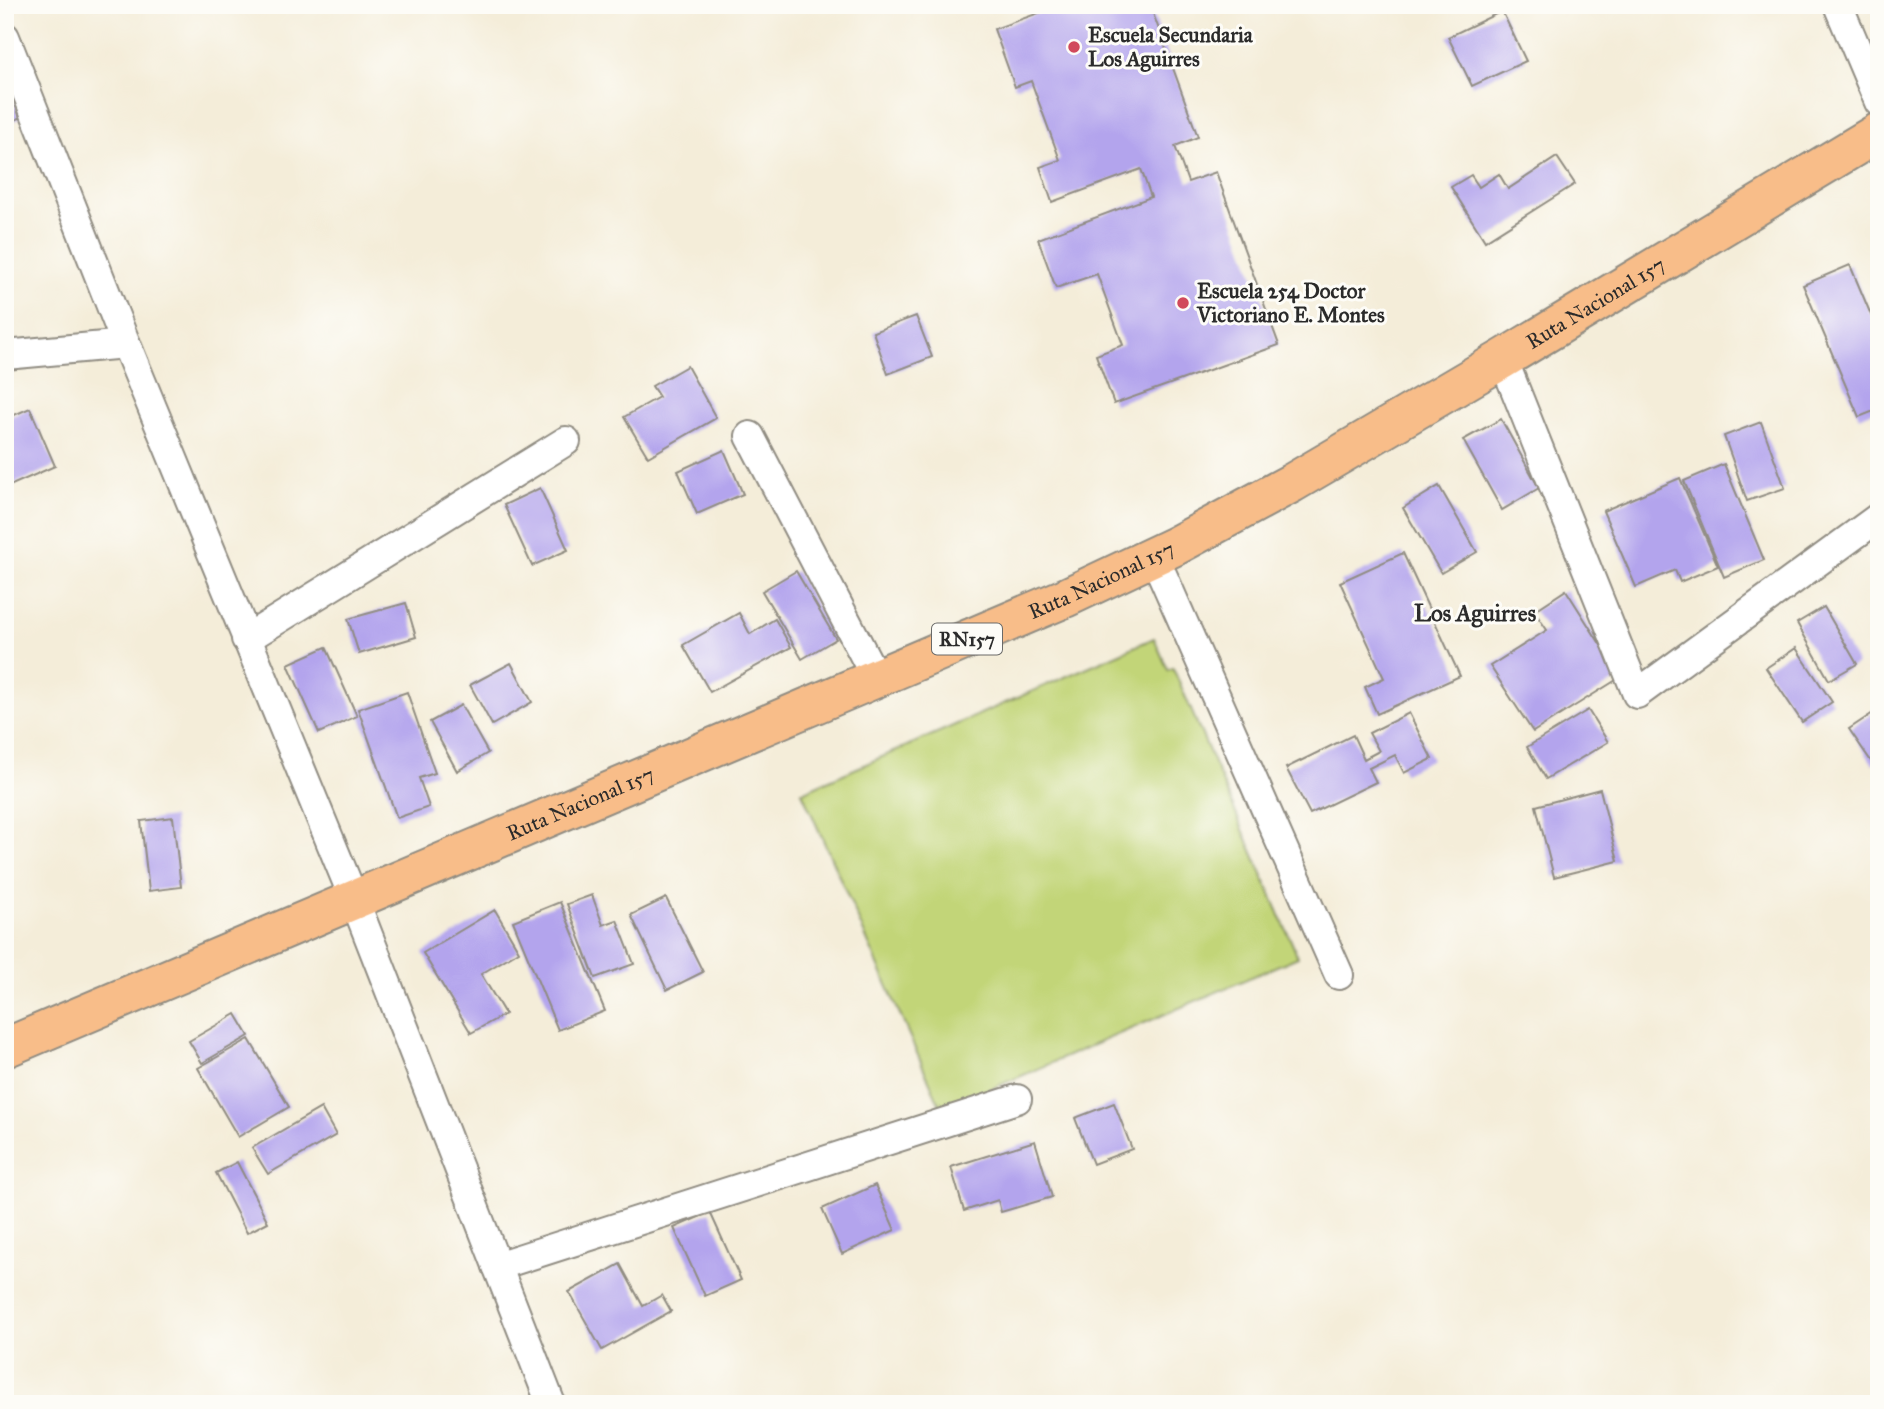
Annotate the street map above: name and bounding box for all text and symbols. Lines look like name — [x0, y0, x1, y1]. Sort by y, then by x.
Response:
place label: Escuela Secundaria Los Aguirres — [1088, 22, 1254, 72]
marker: Escuela Secundaria Los Aguirres — [1066, 39, 1082, 55]
street label: Ruta Nacional 157 — [1521, 251, 1670, 355]
place label: Escuela 254 Doctor Victoriano E. Montes — [1196, 278, 1385, 328]
marker: Escuela 254 Doctor Victoriano E. Montes — [1175, 295, 1191, 311]
street label: Ruta Nacional 157 — [1025, 535, 1178, 625]
district label: Los Aguirres — [1414, 599, 1537, 628]
road number: RN157 — [932, 624, 1002, 654]
street label: Ruta Nacional 157 — [503, 761, 658, 847]

